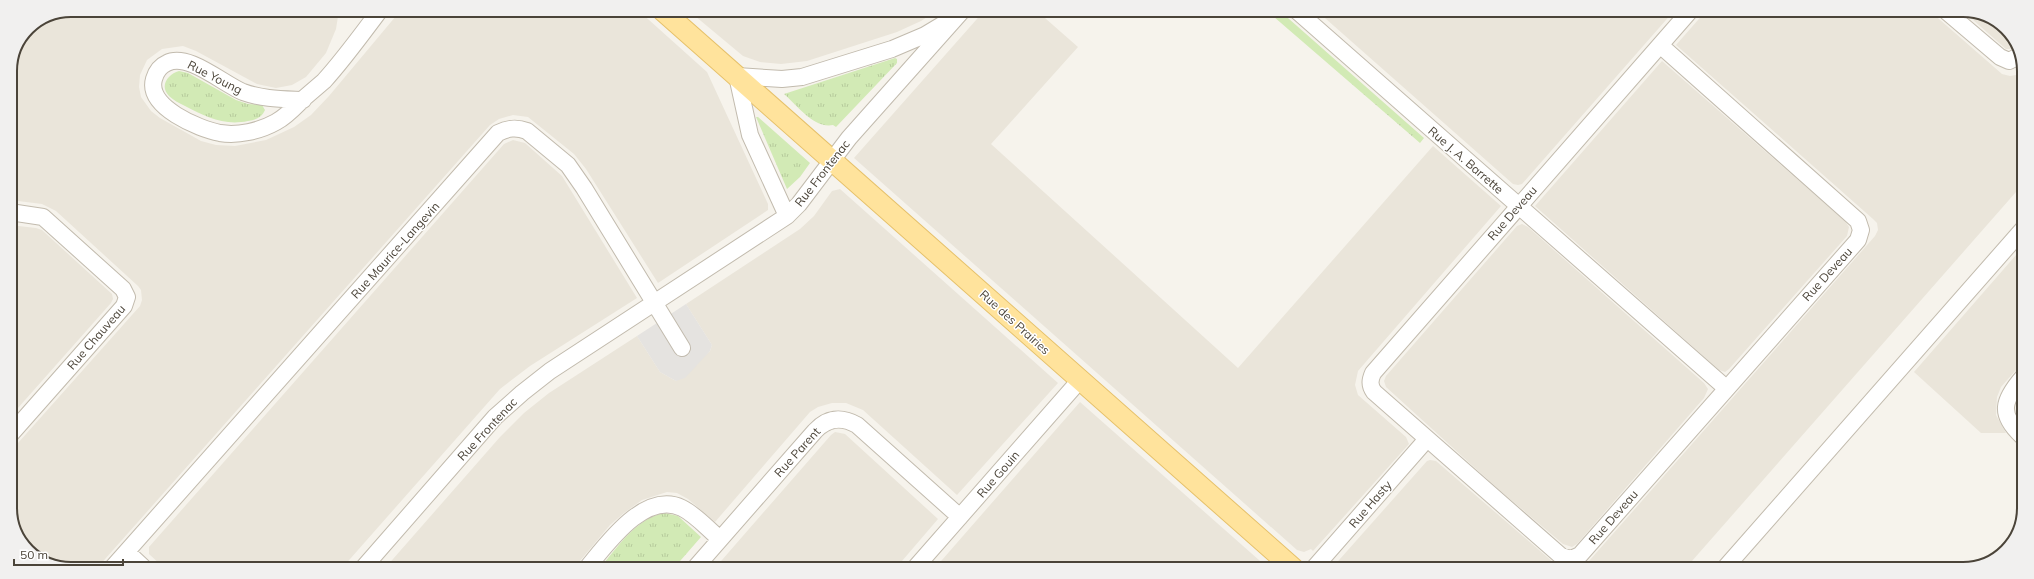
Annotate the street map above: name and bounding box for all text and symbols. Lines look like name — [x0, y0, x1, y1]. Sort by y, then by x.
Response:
street label: Rue Young — [185, 57, 245, 97]
street label: Rue J. A. Barrette — [1425, 123, 1507, 197]
street label: Rue Frontenac — [791, 137, 853, 209]
street label: Rue Deveau — [1484, 183, 1540, 243]
street label: Rue Maurice-Langevin — [348, 199, 442, 301]
street label: Rue Deveau — [1799, 244, 1855, 304]
street label: Rue des Prairies — [977, 287, 1053, 358]
street label: Rue Chauveau — [64, 301, 128, 373]
street label: Rue Frontenac — [454, 394, 520, 464]
street label: Rue Parent — [771, 424, 823, 480]
street label: Rue Gouin — [974, 447, 1022, 501]
street label: Rue Hasty — [1345, 477, 1395, 531]
street label: Rue Deveau — [1585, 487, 1641, 547]
scale bar — [14, 541, 123, 567]
text: 50 m — [20, 547, 48, 562]

